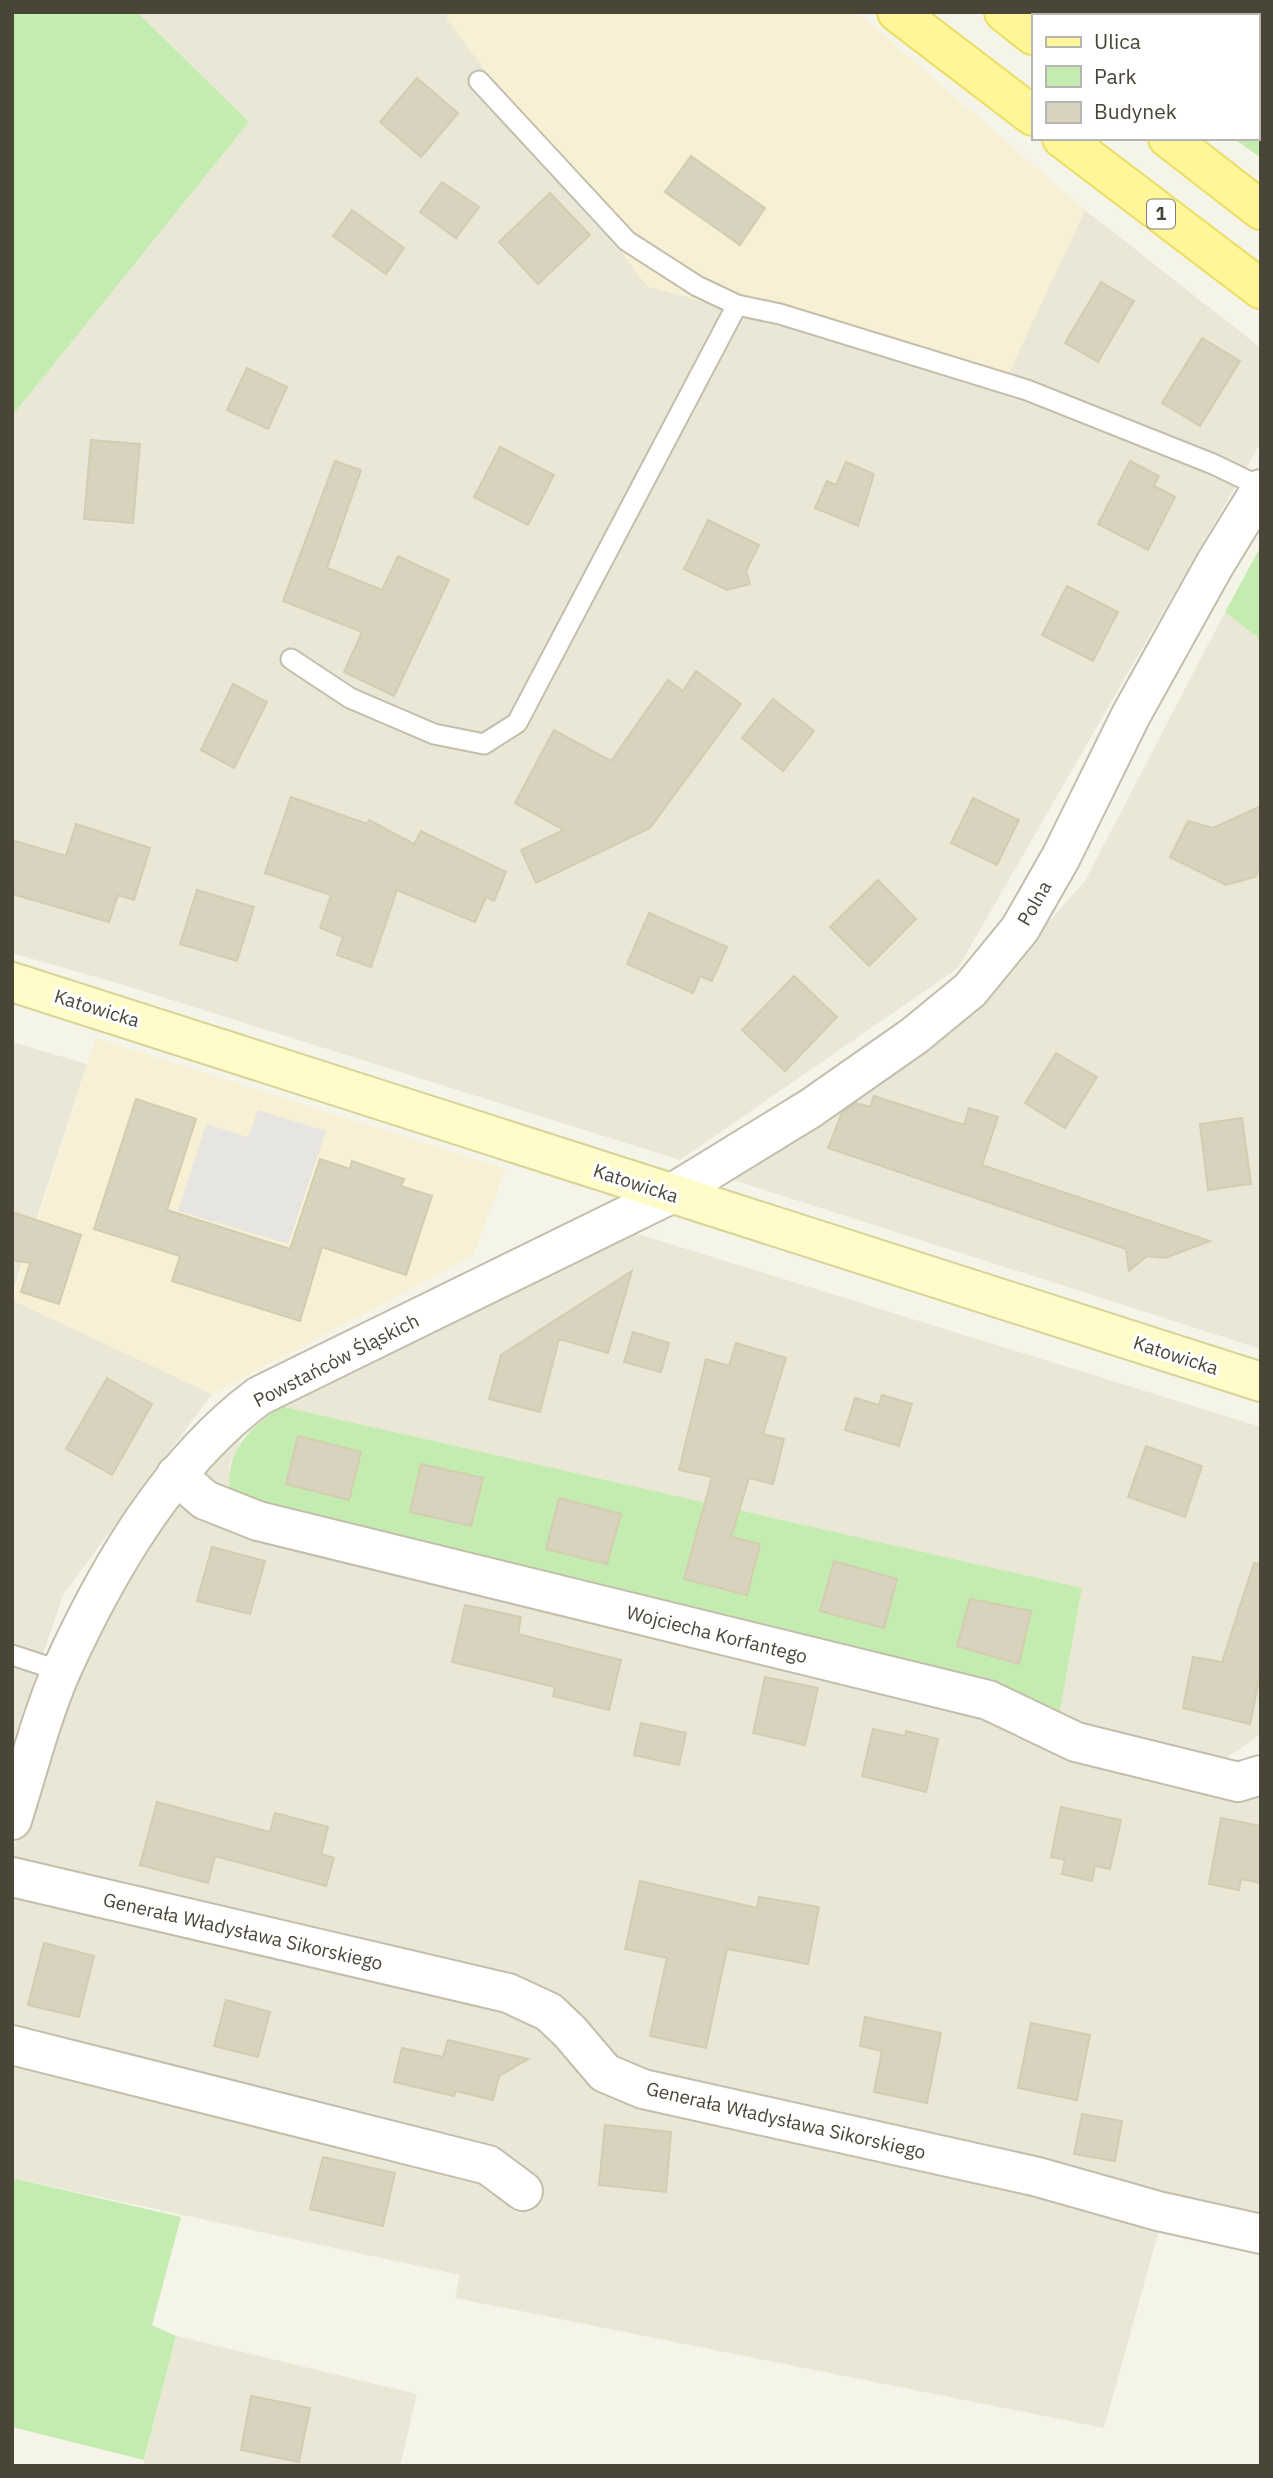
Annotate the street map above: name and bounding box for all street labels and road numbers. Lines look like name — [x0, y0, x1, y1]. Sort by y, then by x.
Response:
road number: 1 — [1147, 200, 1175, 229]
street label: Polna — [1012, 876, 1056, 930]
street label: Katowicka — [51, 984, 143, 1032]
street label: Katowicka — [590, 1158, 682, 1208]
street label: Powstańców Śląskich — [249, 1308, 423, 1412]
street label: Katowicka — [1130, 1330, 1222, 1380]
street label: Wojciecha Korfantego — [624, 1600, 810, 1668]
street label: Generała Władysława Sikorskiego — [101, 1887, 385, 1975]
street label: Generała Władysława Sikorskiego — [644, 2076, 928, 2164]

